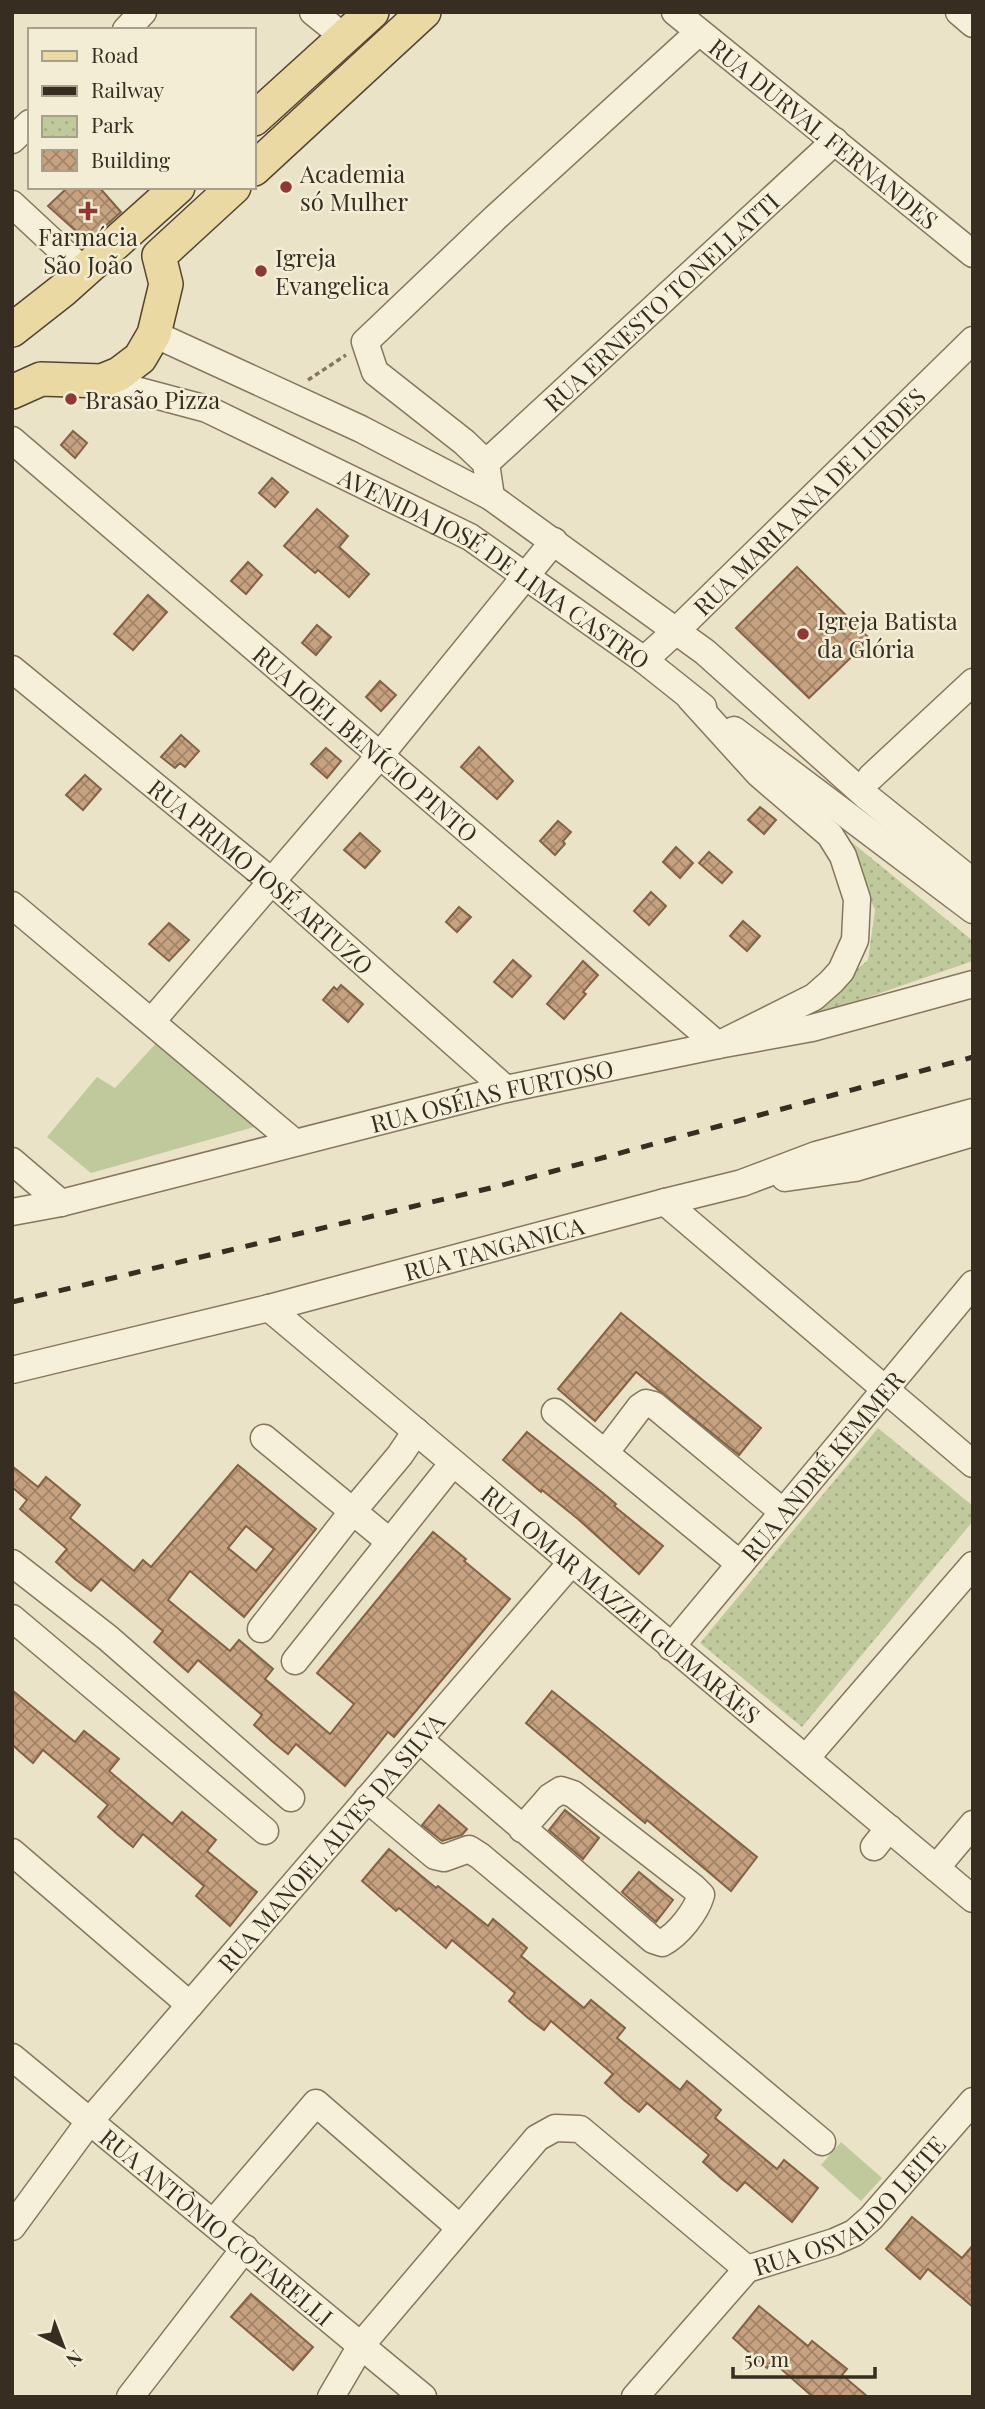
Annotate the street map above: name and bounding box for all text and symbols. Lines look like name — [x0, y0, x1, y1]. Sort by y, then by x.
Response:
legend — [28, 28, 256, 189]
street label: RUA DURVAL FERNANDES — [703, 30, 945, 236]
text: Road — [91, 40, 139, 68]
text: Railway — [91, 75, 165, 103]
text: Park — [91, 110, 135, 138]
text: Building — [91, 145, 170, 173]
place label: Academia só Mulher — [299, 157, 409, 217]
marker: Academia só Mulher — [278, 179, 294, 195]
street label: RUA ERNESTO TONELLATTI — [536, 185, 785, 418]
marker: Farmácia São João — [80, 203, 96, 219]
place label: Farmácia São João — [38, 220, 138, 280]
place label: Igreja Evangelica — [275, 241, 389, 301]
marker: Igreja Evangelica — [253, 263, 269, 279]
street label: RUA MARIA ANA DE LURDES — [686, 380, 932, 622]
place label: Brasão Pizza — [85, 383, 220, 415]
marker: Brasão Pizza — [63, 391, 79, 407]
street label: AVENIDA JOSÉ DE LIMA CASTRO — [333, 459, 657, 675]
place label: Igreja Batista da Glória — [817, 604, 958, 664]
marker: Igreja Batista da Glória — [795, 626, 811, 642]
street label: RUA JOEL BENÍCIO PINTO — [247, 638, 485, 849]
street label: RUA PRIMO JOSÉ ARTUZO — [142, 771, 381, 981]
street label: RUA OSÉIAS FURTOSO — [367, 1051, 616, 1139]
street label: RUA TANGANICA — [400, 1208, 588, 1287]
street label: RUA ANDRÉ KEMMER — [733, 1363, 911, 1568]
street label: RUA OMAR MAZZEI GUIMARÃES — [475, 1477, 767, 1730]
street label: RUA MANOEL ALVES DA SILVA — [210, 1705, 451, 1978]
street label: RUA ANTÔNIO COTARELLI — [94, 2121, 340, 2332]
street label: RUA OSVALDO LEITE — [749, 2129, 952, 2282]
north arrow — [28, 2311, 98, 2381]
scale bar — [733, 2336, 875, 2380]
text: 50 m — [744, 2344, 790, 2372]
text: N — [61, 2345, 89, 2374]

